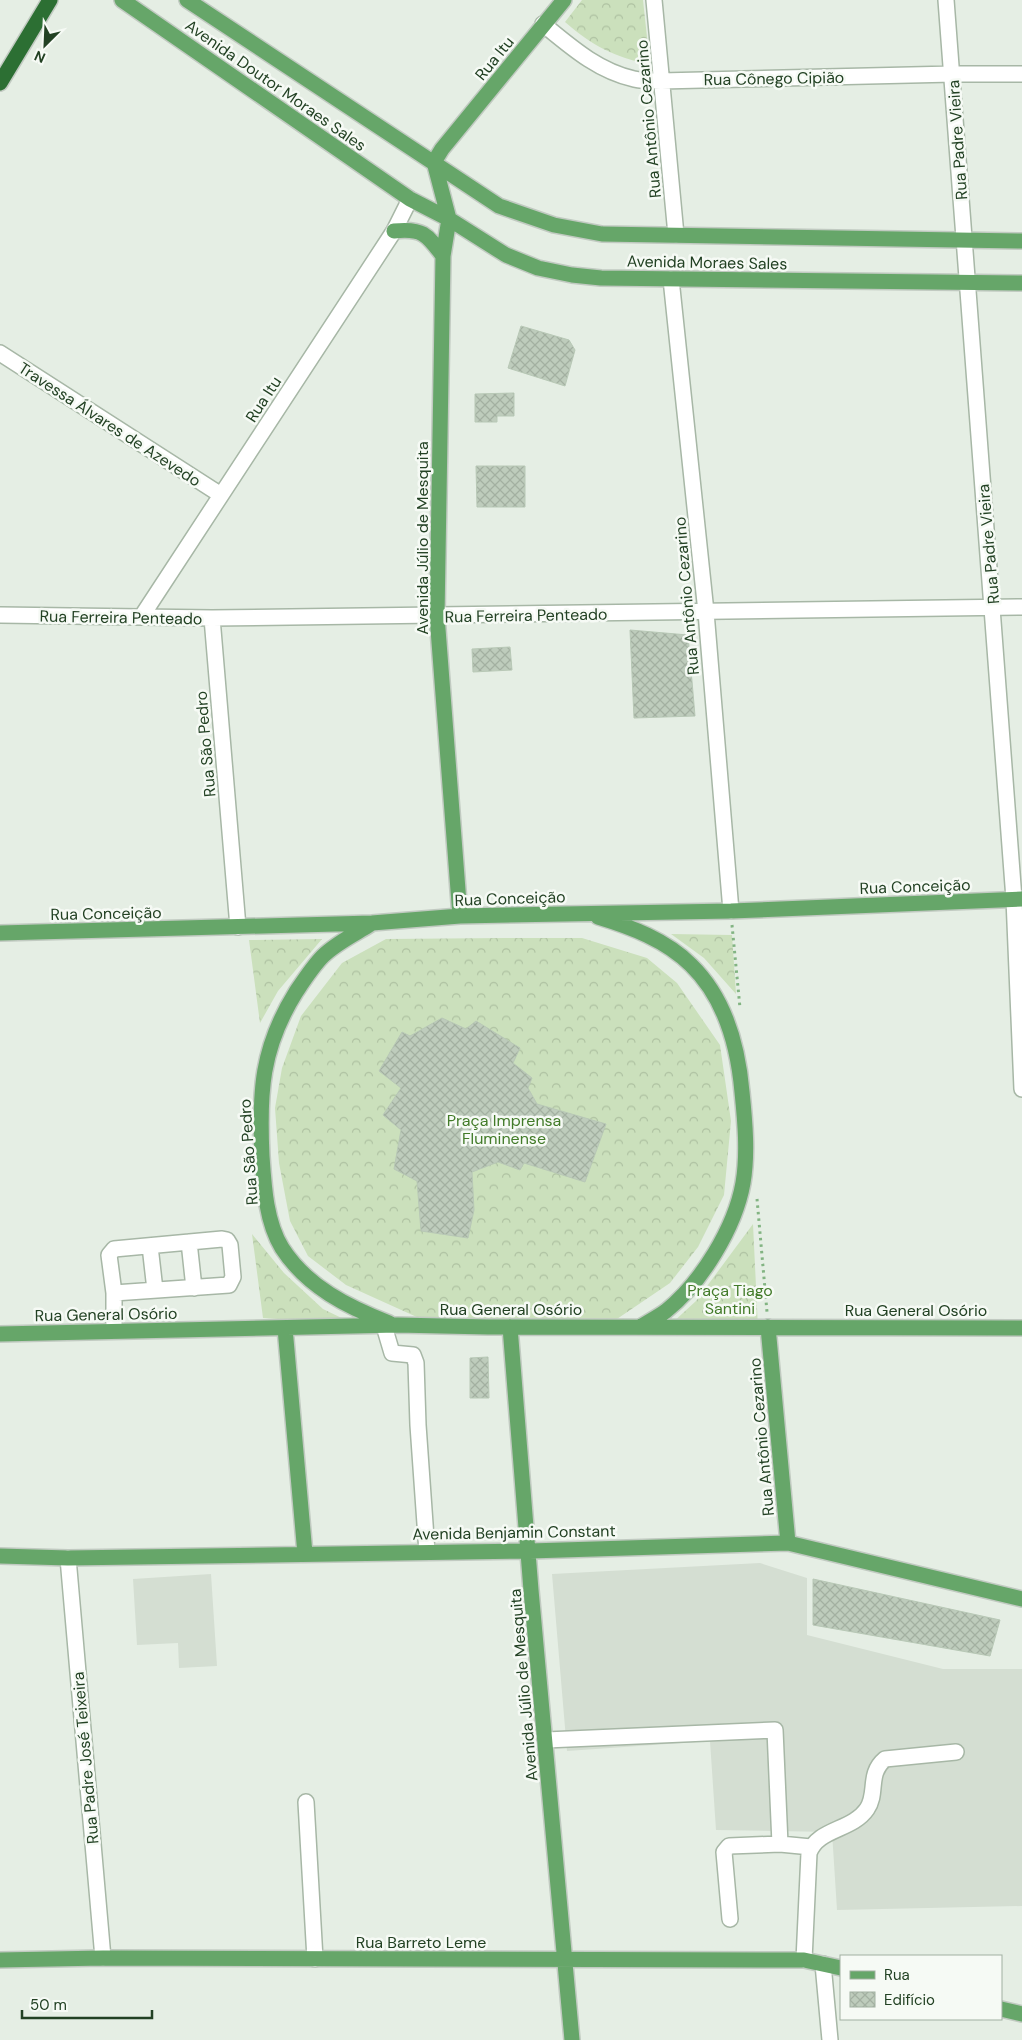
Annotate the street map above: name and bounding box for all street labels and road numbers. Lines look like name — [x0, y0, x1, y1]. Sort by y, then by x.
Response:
street label: Avenida Doutor Moraes Sales — [181, 15, 370, 156]
street label: Rua Itu — [470, 32, 519, 85]
street label: Rua Antônio Cezarino — [631, 39, 666, 199]
street label: Rua Cônego Cipião — [704, 67, 844, 90]
street label: Rua Padre Vieira — [943, 79, 972, 201]
street label: Avenida Moraes Sales — [627, 251, 787, 274]
street label: Travessa Álvares de Azevedo — [15, 358, 205, 491]
street label: Rua Itu — [241, 372, 286, 426]
street label: Avenida Júlio de Mesquita — [412, 441, 433, 635]
street label: Rua Padre Vieira — [973, 483, 1004, 605]
street label: Rua Antônio Cezarino — [669, 516, 704, 676]
street label: Rua Ferreira Penteado — [444, 604, 608, 627]
street label: Rua Ferreira Penteado — [39, 606, 203, 629]
street label: Rua São Pedro — [190, 690, 221, 798]
street label: Rua Conceição — [859, 874, 971, 899]
street label: Rua Conceição — [454, 886, 566, 911]
street label: Rua Conceição — [50, 902, 162, 925]
street label: Rua São Pedro — [234, 1098, 263, 1206]
street label: Rua General Osório — [440, 1299, 582, 1320]
street label: Rua General Osório — [845, 1300, 987, 1321]
street label: Rua General Osório — [34, 1303, 178, 1326]
street label: Rua Antônio Cezarino — [744, 1357, 779, 1517]
street label: Avenida Benjamin Constant — [412, 1520, 616, 1545]
street label: Avenida Júlio de Mesquita — [505, 1588, 542, 1782]
street label: Rua Padre José Teixeira — [68, 1671, 103, 1845]
street label: Rua Barreto Leme — [356, 1932, 486, 1953]

